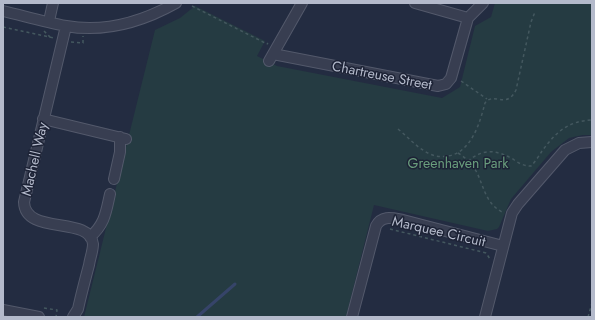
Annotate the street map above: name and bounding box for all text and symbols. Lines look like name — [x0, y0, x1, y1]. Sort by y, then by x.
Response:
street label: Chartreuse Street — [330, 56, 434, 95]
street label: Machell Way — [16, 119, 52, 198]
park label: Greenhaven Park — [408, 153, 509, 173]
street label: Marquee Circuit — [390, 211, 488, 252]

